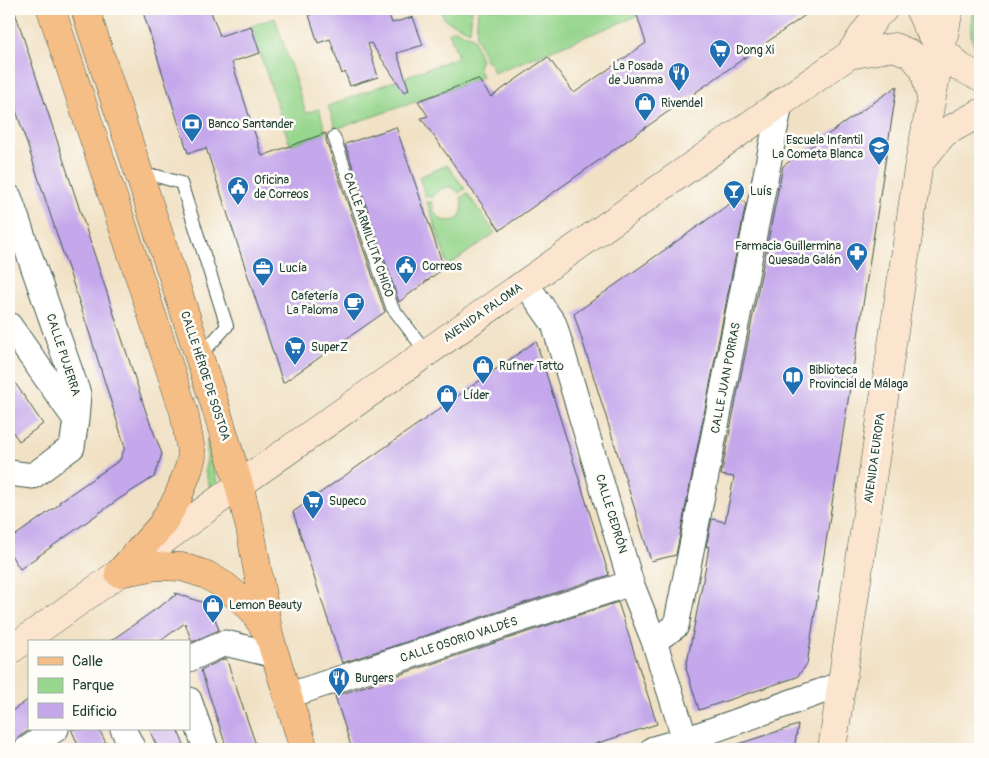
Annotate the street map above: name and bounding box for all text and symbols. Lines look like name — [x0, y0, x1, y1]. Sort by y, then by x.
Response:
supermarket icon: Dong Xi — [708, 38, 732, 69]
place label: Dong Xi — [736, 43, 774, 58]
place label: La Posada de Juanma — [608, 59, 663, 88]
restaurant icon: La Posada de Juanma — [667, 61, 691, 92]
shop icon: Rivendel — [633, 91, 657, 122]
place label: Rivendel — [661, 96, 703, 111]
bank icon: Banco Santander — [180, 112, 204, 143]
place label: Banco Santander — [208, 117, 295, 132]
place label: Escuela Infantil La Cometa Blanca — [772, 133, 863, 162]
school or university icon: Escuela Infantil La Cometa Blanca — [867, 135, 891, 166]
street label: CALLE ARMILLITA CHICO — [340, 171, 397, 300]
place label: Oficina de Correos — [254, 173, 309, 202]
public building icon: Oficina de Correos — [226, 175, 250, 206]
bar icon: Luís — [722, 179, 746, 210]
place label: Luís — [750, 184, 772, 199]
place label: Farmacia Guillermina Quesada Galán — [735, 239, 841, 268]
pharmacy icon: Farmacia Guillermina Quesada Galán — [845, 241, 869, 272]
public building icon: Correos — [394, 254, 418, 285]
office icon: Lucía — [251, 256, 275, 287]
place label: Correos — [422, 259, 463, 274]
place label: Lucía — [279, 261, 307, 276]
street label: AVENIDA PALOMA — [441, 280, 526, 346]
place label: Cafetería La Paloma — [286, 289, 338, 318]
cafe icon: Cafetería La Paloma — [342, 291, 366, 322]
street label: CALLE HÉROE DE SOSTOA — [177, 309, 234, 443]
street label: CALLE PUJERRA — [43, 312, 83, 398]
street label: CALLE JUAN PORRAS — [708, 321, 744, 435]
supermarket icon: SuperZ — [283, 335, 307, 366]
place label: SuperZ — [311, 340, 348, 355]
shop icon: Rufner Tatto — [471, 354, 495, 385]
place label: Rufner Tatto — [499, 359, 564, 374]
place label: Biblioteca Provincial de Málaga — [809, 363, 909, 392]
library icon: Biblioteca Provincial de Málaga — [781, 365, 805, 396]
shop icon: Líder — [435, 383, 459, 414]
place label: Líder — [463, 388, 490, 403]
street label: AVENIDA EUROPA — [861, 412, 889, 504]
street label: CALLE CEDRÓN — [592, 472, 631, 555]
supermarket icon: Supeco — [301, 489, 325, 520]
place label: Supeco — [329, 494, 367, 509]
shop icon: Lemon Beauty — [201, 593, 225, 624]
place label: Lemon Beauty — [229, 598, 302, 613]
street label: CALLE OSORIO VALDÉS — [398, 613, 520, 666]
legend — [28, 640, 190, 730]
text: Calle — [72, 652, 103, 671]
restaurant icon: Burgers — [327, 666, 351, 697]
place label: Burgers — [355, 671, 394, 686]
text: Parque — [72, 676, 115, 695]
text: Edificio — [72, 702, 117, 721]

